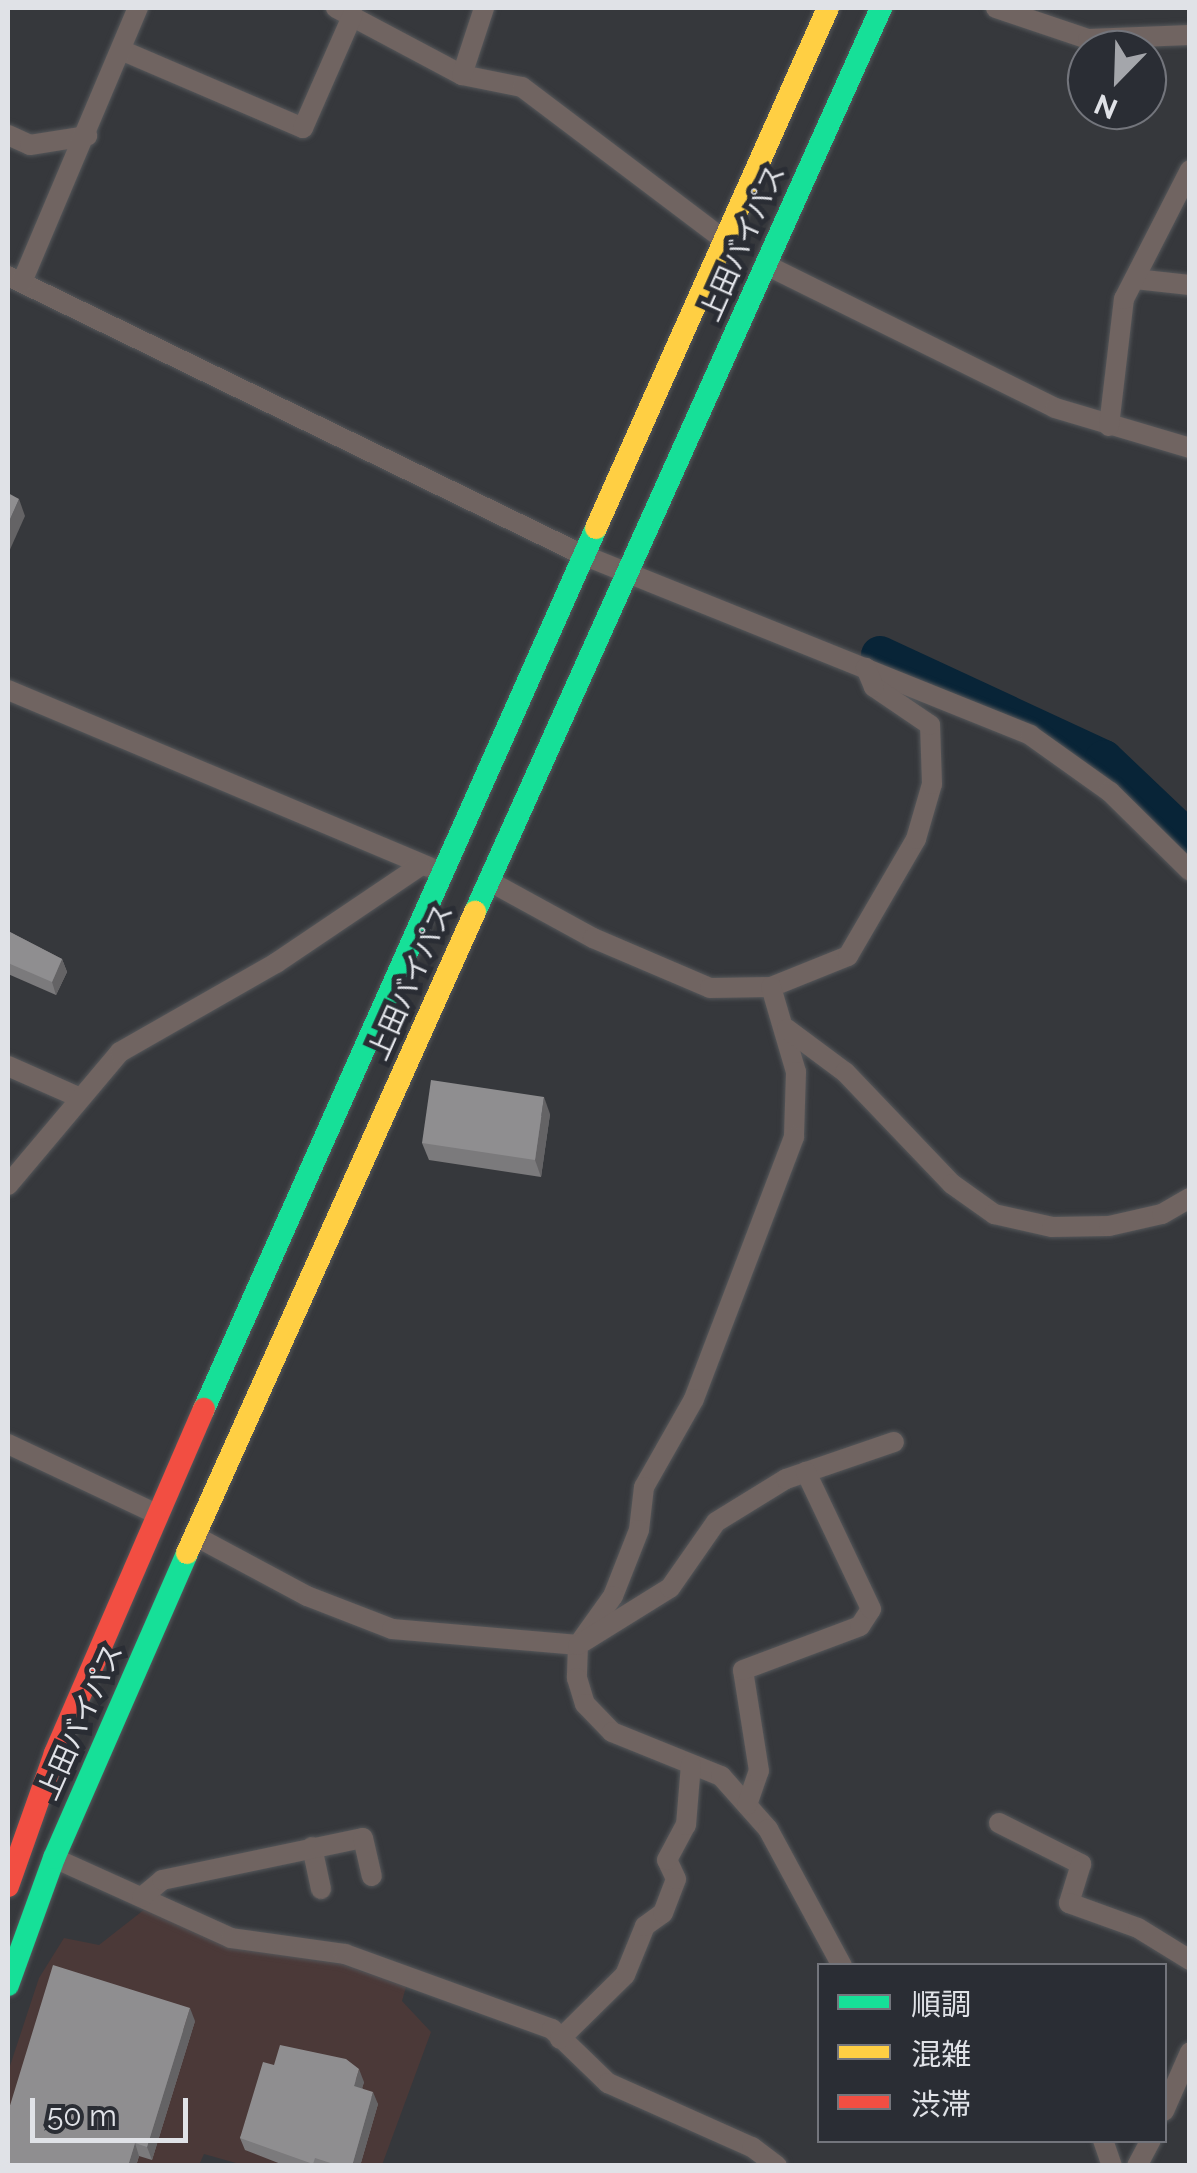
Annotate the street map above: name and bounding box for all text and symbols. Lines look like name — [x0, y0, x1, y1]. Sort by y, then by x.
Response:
north arrow — [1067, 30, 1167, 130]
text: N — [1090, 87, 1122, 126]
street label: 上田バイパス — [693, 159, 793, 327]
street label: 上田バイパス — [361, 898, 461, 1066]
street label: 上田バイパス — [31, 1638, 131, 1806]
legend — [817, 1963, 1167, 2143]
text: 順調 — [911, 1987, 971, 2022]
text: 混雑 — [911, 2037, 971, 2072]
scale bar — [35, 2078, 192, 2140]
text: 渋滞 — [911, 2087, 971, 2122]
text: 50 m — [47, 2098, 117, 2133]

